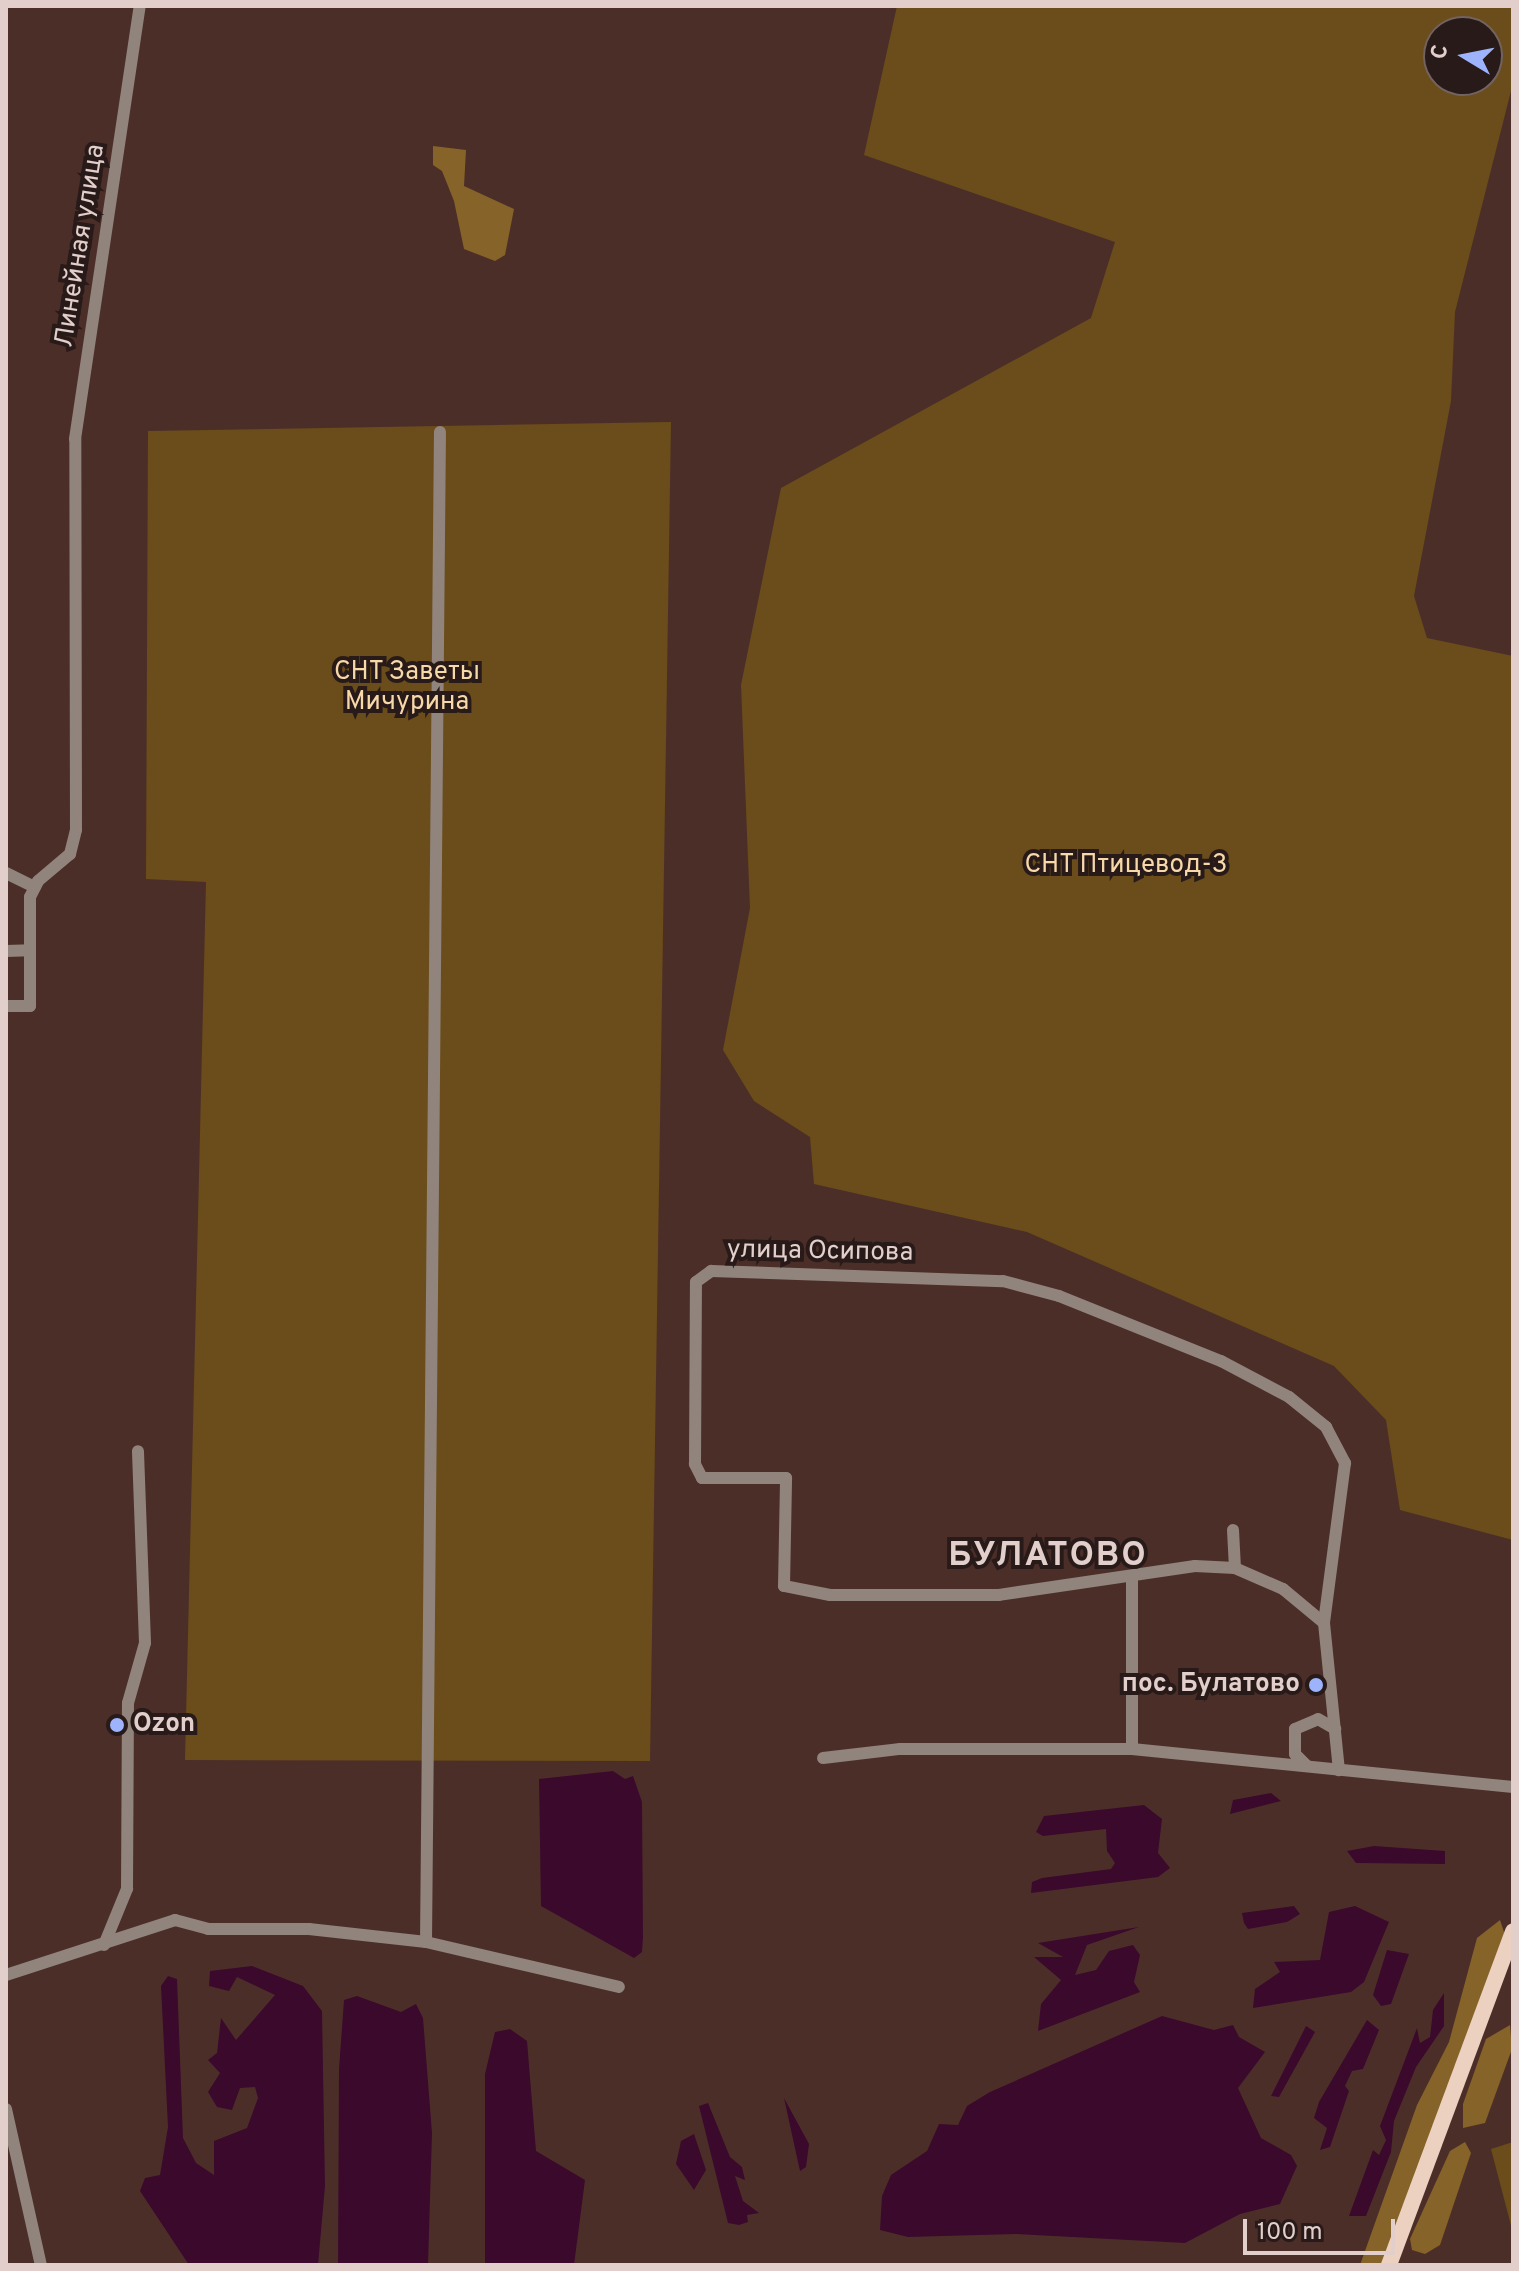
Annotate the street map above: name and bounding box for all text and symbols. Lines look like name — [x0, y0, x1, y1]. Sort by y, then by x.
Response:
north arrow — [1423, 16, 1503, 96]
text: С — [1426, 43, 1455, 61]
street label: Линейная улица — [50, 142, 112, 350]
park label: СНТ Заветы Мичурина — [333, 657, 481, 718]
park label: СНТ Птицевод-3 — [1024, 850, 1228, 882]
street label: улица Осипова — [727, 1235, 913, 1269]
district label: БУЛАТОВО — [948, 1537, 1148, 1577]
place label: пос. Булатово — [1122, 1669, 1300, 1701]
marker: пос. Булатово — [1307, 1676, 1325, 1694]
place label: Ozon — [133, 1709, 195, 1741]
marker: Ozon — [108, 1716, 126, 1734]
scale bar — [1247, 2203, 1399, 2253]
text: 100 m — [1257, 2218, 1323, 2248]

